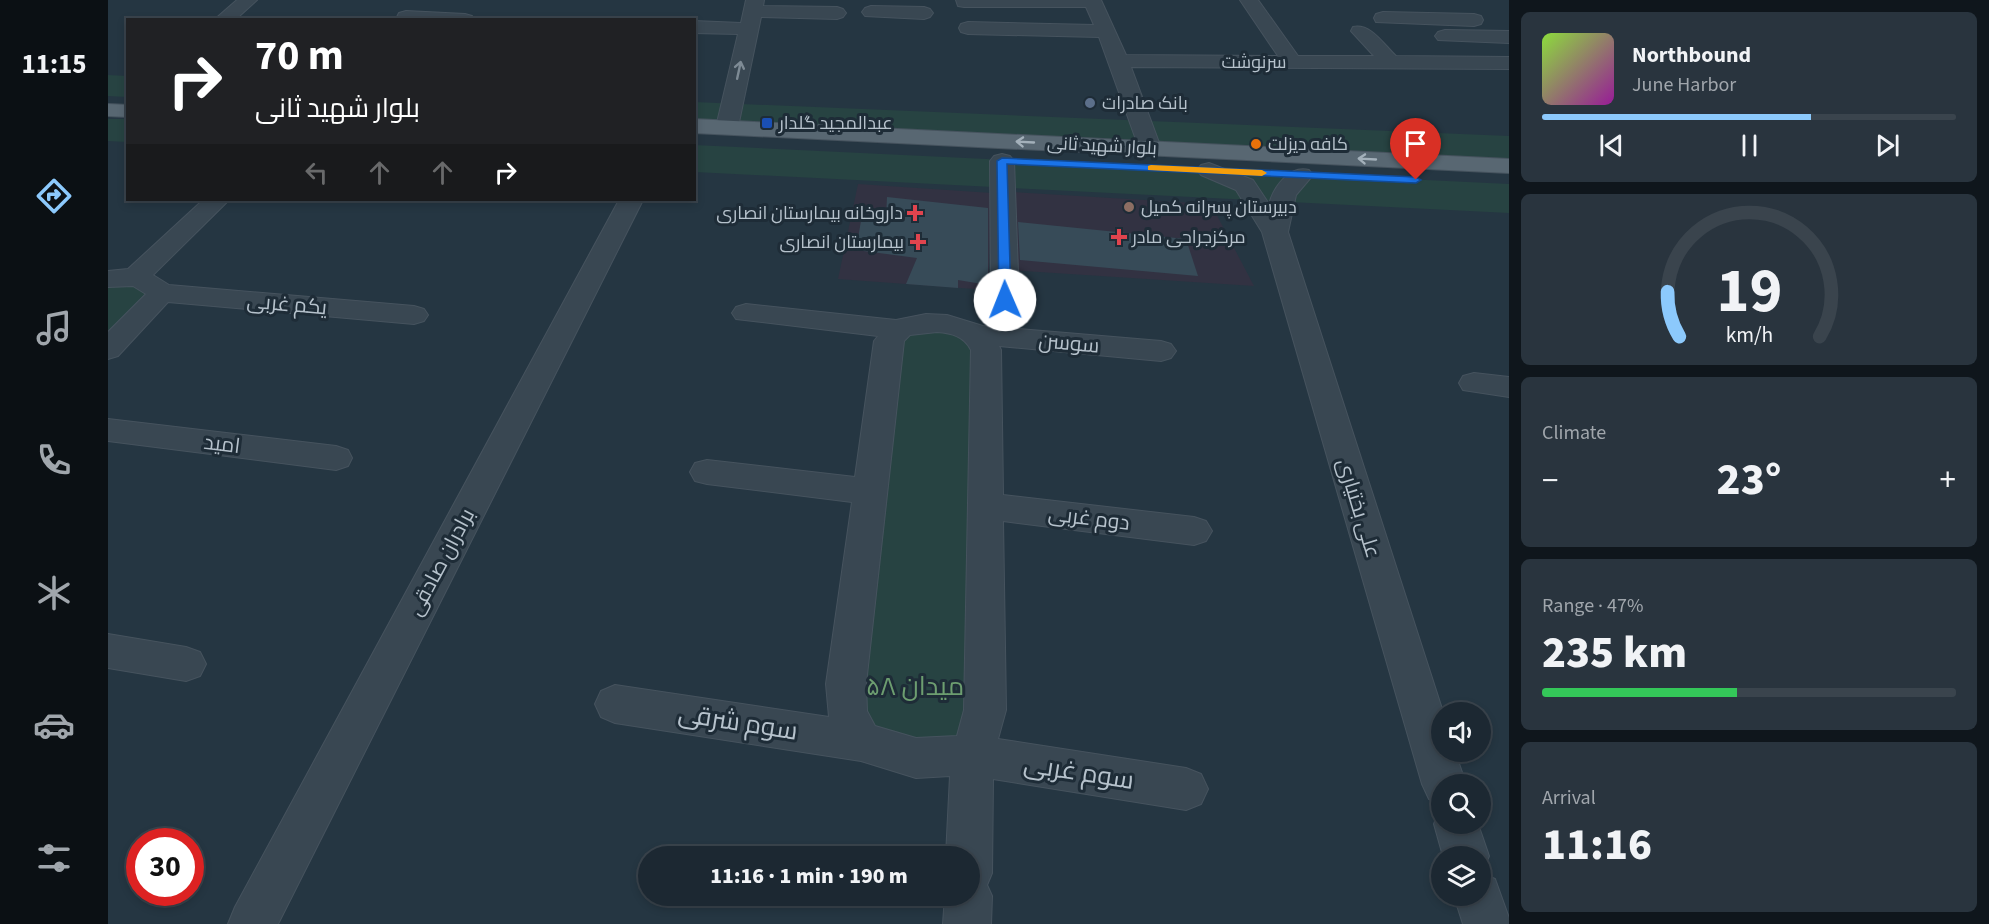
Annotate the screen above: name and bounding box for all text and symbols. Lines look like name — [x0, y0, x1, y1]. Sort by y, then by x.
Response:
text: 70 m — [255, 26, 344, 86]
text: Northbound — [1632, 39, 1751, 71]
icon: right — [156, 42, 234, 120]
text: 11:15 — [21, 45, 87, 84]
street label: سرنوشت — [1222, 50, 1286, 75]
one-way arrow — [734, 61, 745, 80]
text: June Harbor — [1632, 71, 1736, 99]
text: بلوار شهید ثانی — [255, 89, 420, 128]
place label: بانک صادرات — [1102, 91, 1188, 116]
marker: بانک صادرات — [1083, 96, 1097, 110]
place label: عبدالمجید گلدار — [778, 111, 893, 136]
marker: عبدالمجید گلدار — [760, 116, 774, 130]
pin — [1390, 118, 1441, 180]
icon: arrive — [1399, 127, 1432, 160]
icon: previous — [1595, 129, 1628, 162]
icon: pause — [1733, 129, 1766, 162]
icon: next — [1871, 129, 1904, 162]
street label: بلوار شهید ثانی — [1046, 131, 1158, 161]
place label: کافه دیزلت — [1268, 132, 1348, 157]
one-way arrow — [1016, 136, 1036, 147]
marker: کافه دیزلت — [1249, 137, 1263, 151]
one-way arrow — [1357, 153, 1377, 164]
icon: left — [300, 156, 333, 189]
icon: ahead — [363, 156, 396, 189]
icon: ahead — [426, 156, 459, 189]
icon: right — [489, 156, 522, 189]
icon: directions — [33, 175, 75, 217]
place label: دبیرستان پسرانه کمیل — [1141, 195, 1297, 220]
marker: دبیرستان پسرانه کمیل — [1122, 200, 1136, 214]
place label: داروخانه بیمارستان انصاری — [716, 201, 903, 226]
marker: داروخانه بیمارستان انصاری — [908, 206, 922, 220]
place label: مرکزجراحی مادر — [1131, 225, 1246, 250]
marker: مرکزجراحی مادر — [1110, 228, 1128, 246]
place label: بیمارستان انصاری — [779, 230, 904, 255]
marker: بیمارستان انصاری — [909, 233, 927, 251]
text: 19 — [1716, 247, 1782, 336]
position arrow — [973, 268, 1037, 332]
street label: یکم غربی — [246, 286, 329, 322]
icon: music — [33, 307, 75, 349]
text: km/h — [1725, 320, 1773, 351]
street label: سوسن — [1037, 325, 1101, 361]
text: Climate — [1542, 419, 1606, 447]
street label: امید — [202, 427, 242, 461]
icon: phone — [33, 439, 75, 481]
text: 23° — [1717, 448, 1781, 512]
street label: علی بختیاری — [1330, 454, 1388, 562]
text: − — [1542, 457, 1558, 504]
text: + — [1940, 457, 1956, 504]
street label: دوم غربی — [1047, 498, 1131, 538]
street label: برادران صادقی — [400, 503, 482, 621]
icon: climate — [33, 572, 75, 614]
text: Range · 47% — [1542, 592, 1643, 620]
text: 235 km — [1542, 621, 1687, 685]
park label: میدان ۵۸ — [866, 668, 964, 705]
street label: سوم شرقی — [676, 694, 800, 750]
map controls — [1431, 702, 1491, 906]
button: sound — [1431, 702, 1491, 762]
icon: car — [33, 704, 75, 746]
street label: سوم غربی — [1021, 745, 1137, 799]
button: search — [1431, 774, 1491, 834]
text: Arrival — [1542, 784, 1596, 812]
text: 11:16 — [1542, 813, 1652, 877]
speed limit sign: 30 — [126, 828, 204, 906]
icon: filters — [33, 837, 75, 879]
button: layers — [1431, 846, 1491, 906]
text: 11:16 · 1 min · 190 m — [710, 860, 908, 892]

